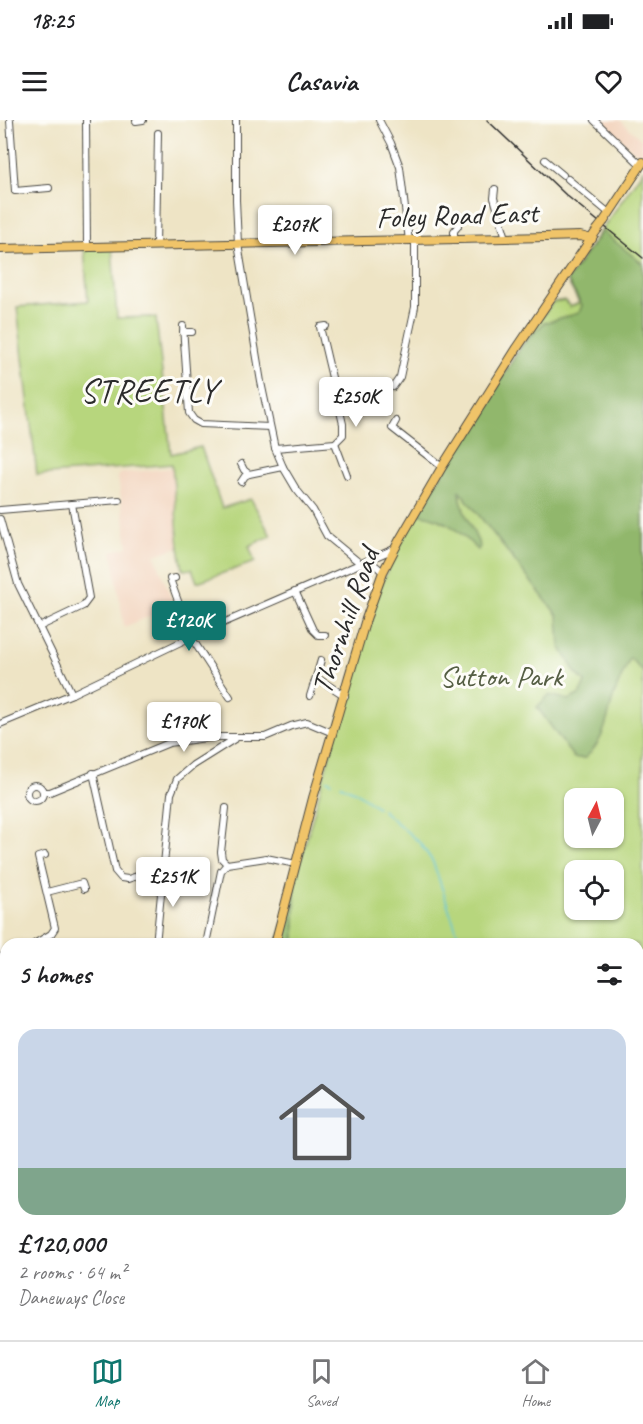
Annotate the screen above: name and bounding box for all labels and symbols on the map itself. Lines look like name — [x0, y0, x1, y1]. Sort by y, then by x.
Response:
street label: Foley Road East — [376, 193, 542, 237]
pin: £207K — [253, 205, 337, 256]
district label: STREETLY — [80, 370, 223, 412]
pin: £250K — [314, 377, 398, 428]
street label: Thornhill Road — [302, 539, 389, 699]
pin: £120K — [147, 601, 231, 652]
park label: Sutton Park — [439, 657, 565, 695]
pin: £170K — [142, 702, 226, 753]
north arrow — [564, 788, 624, 848]
pin: £251K — [131, 857, 215, 908]

